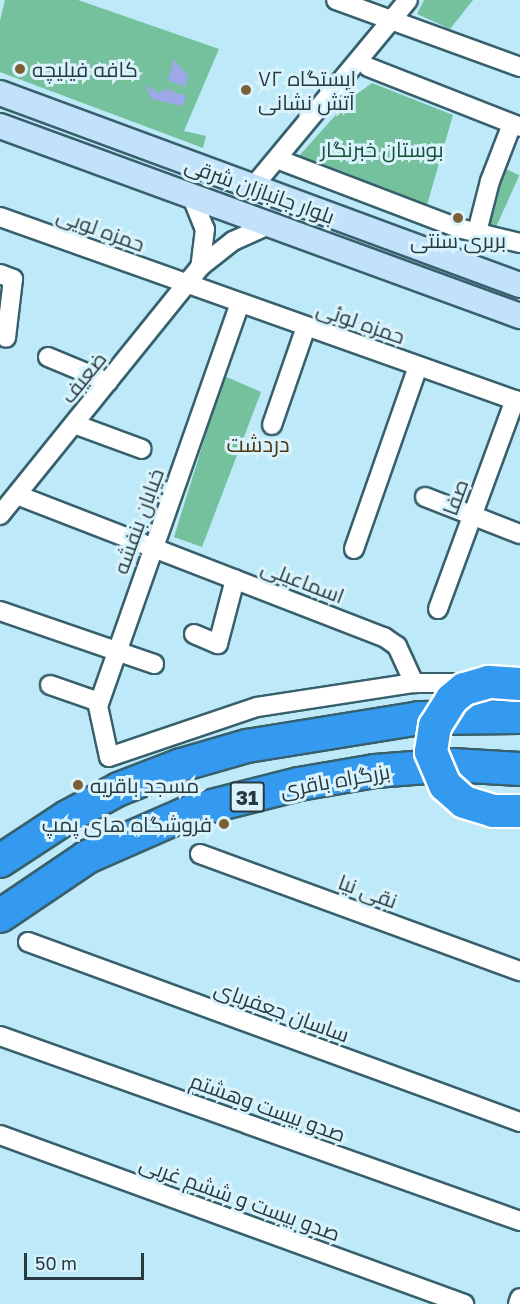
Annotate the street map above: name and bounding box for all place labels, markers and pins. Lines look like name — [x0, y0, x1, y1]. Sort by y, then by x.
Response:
place label: کافه فیلیچه — [32, 56, 138, 82]
marker: کافه فیلیچه — [13, 62, 27, 76]
place label: ایستگاه ۷۲ آتش نشانی — [258, 65, 356, 115]
marker: ایستگاه ۷۲ آتش نشانی — [239, 83, 253, 97]
marker: بربری سنتی — [451, 211, 465, 225]
place label: بربری سنتی — [410, 227, 506, 253]
place label: مسجد باقریه — [90, 772, 199, 798]
marker: مسجد باقریه — [71, 778, 85, 792]
place label: فروشگاه های پمپ — [42, 811, 212, 837]
marker: فروشگاه های پمپ — [217, 817, 231, 831]

